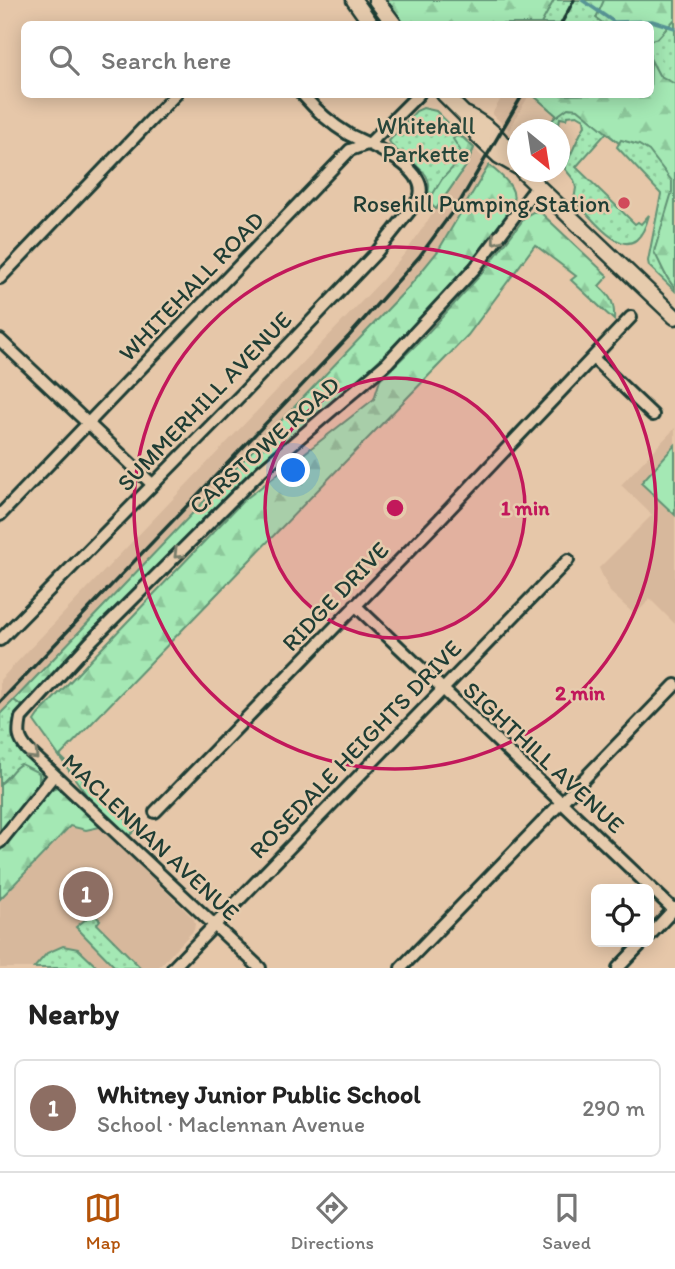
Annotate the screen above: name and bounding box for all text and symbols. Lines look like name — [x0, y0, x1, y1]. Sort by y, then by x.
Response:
search box — [21, 21, 654, 98]
icon: search — [45, 41, 83, 79]
text: Search here — [101, 44, 231, 76]
park label: Whitehall Parkette — [377, 111, 476, 168]
north arrow — [507, 119, 570, 182]
place label: Rosehill Pumping Station — [353, 189, 610, 218]
marker: Rosehill Pumping Station — [616, 195, 632, 211]
street label: WHITEHALL ROAD — [112, 205, 270, 367]
one-way arrow — [492, 232, 505, 244]
street label: SUMMERHILL AVENUE — [111, 305, 297, 497]
street label: CARSTOWE ROAD — [183, 370, 345, 520]
your location — [276, 453, 310, 487]
text: 1 min — [501, 495, 550, 520]
centre of rings — [383, 496, 407, 520]
street label: RIDGE DRIVE — [276, 535, 394, 657]
one-way arrow — [173, 545, 186, 558]
street label: ROSEDALE HEIGHTS DRIVE — [243, 634, 467, 864]
street label: SIGHTHILL AVENUE — [457, 675, 631, 839]
text: 2 min — [555, 680, 606, 705]
one-way arrow — [25, 747, 38, 760]
street label: MACLENNAN AVENUE — [56, 747, 246, 927]
pin: 1 — [63, 868, 109, 920]
map controls — [591, 884, 654, 947]
button: locate — [591, 884, 654, 947]
text: Nearby — [28, 995, 119, 1032]
text: Whitney Junior Public School — [97, 1078, 421, 1110]
text: 1 — [48, 1094, 58, 1122]
text: 290 m — [582, 1094, 645, 1122]
text: School · Maclennan Avenue — [97, 1110, 365, 1138]
tab: Map — [84, 1189, 122, 1254]
tab: Directions — [290, 1189, 374, 1254]
tab: Saved — [542, 1189, 591, 1254]

